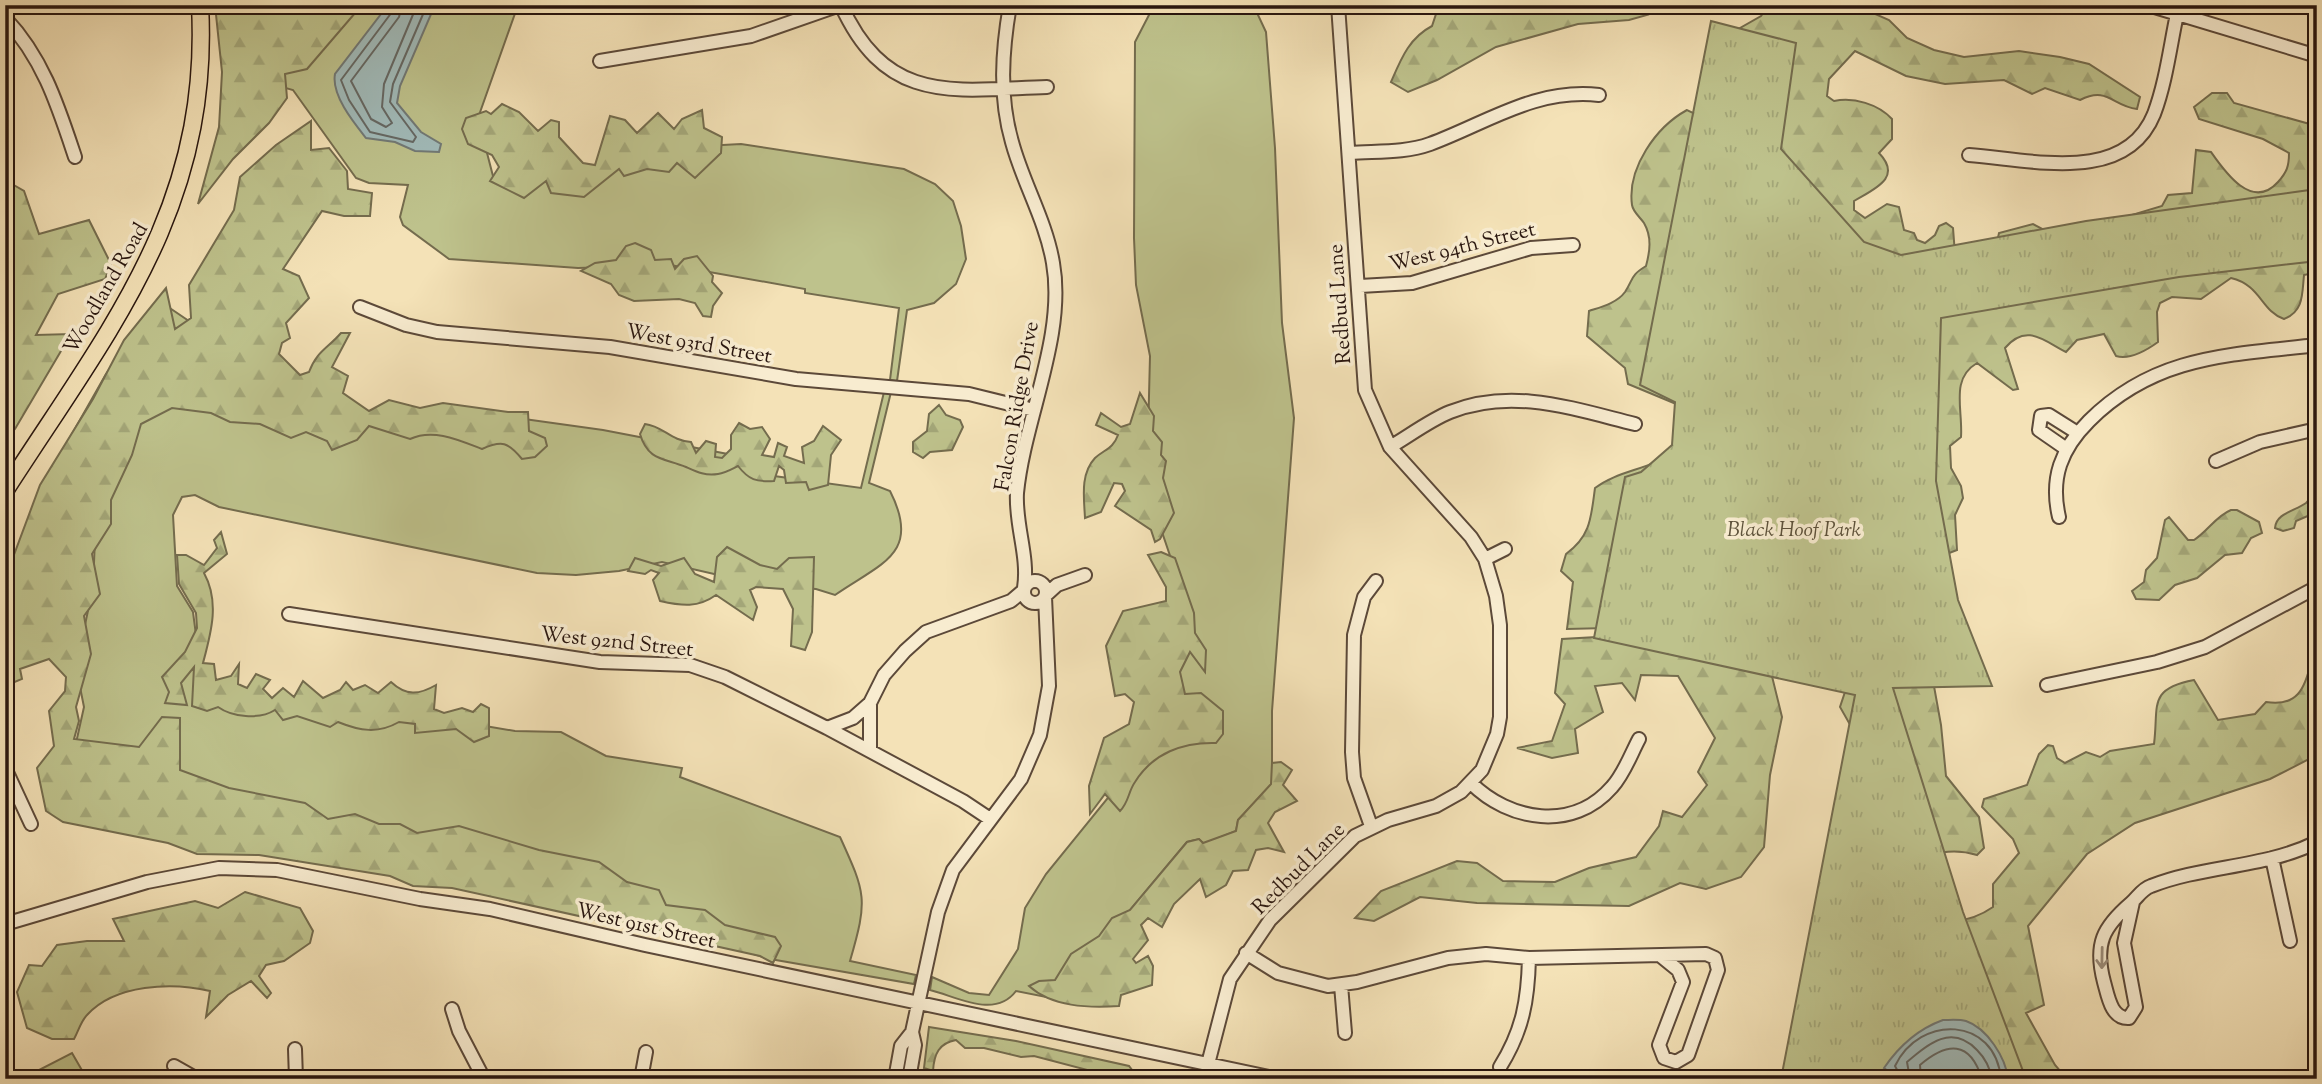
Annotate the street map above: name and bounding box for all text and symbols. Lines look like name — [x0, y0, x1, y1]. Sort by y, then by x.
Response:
street label: West 94th Street — [1386, 215, 1539, 281]
street label: Woodland Road — [57, 218, 157, 360]
street label: Redbud Lane — [1322, 243, 1360, 365]
street label: West 93rd Street — [623, 317, 774, 373]
street label: Falcon Ridge Drive — [988, 319, 1048, 494]
park label: Black Hoof Park — [1727, 516, 1861, 546]
street label: West 92nd Street — [539, 620, 695, 666]
street label: Redbud Lane — [1246, 816, 1353, 923]
street label: West 91st Street — [573, 896, 718, 958]
one-way arrow — [2095, 946, 2109, 969]

